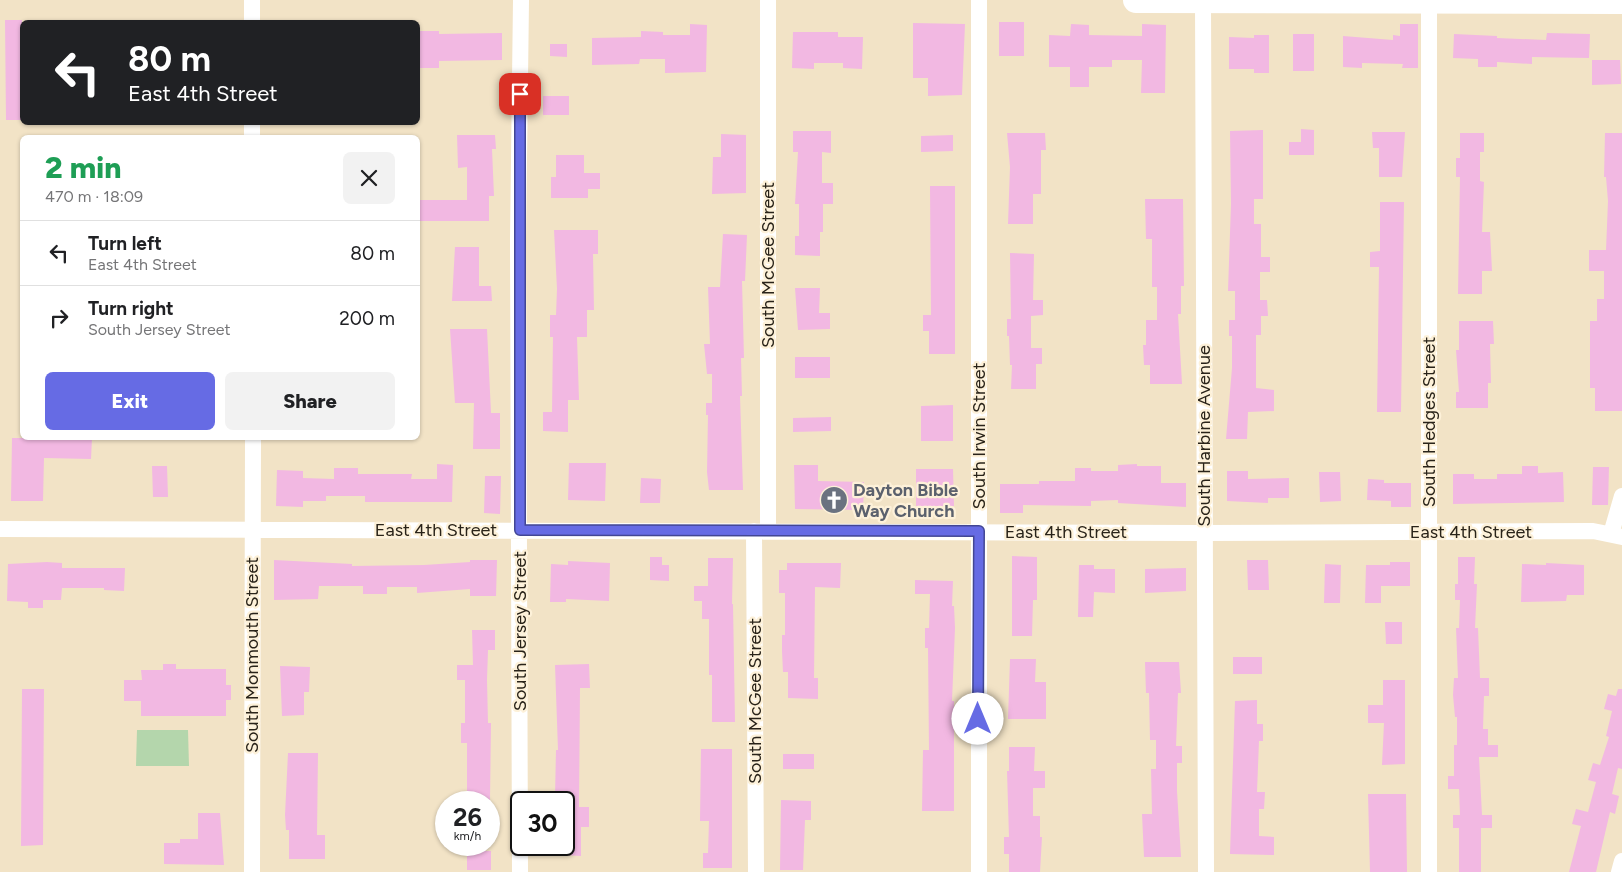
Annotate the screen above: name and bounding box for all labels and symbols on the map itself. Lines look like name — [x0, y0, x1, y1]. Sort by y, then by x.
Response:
pin — [499, 73, 541, 115]
street label: South McGee Street — [757, 182, 779, 348]
street label: South Hedges Street — [1418, 337, 1440, 507]
street label: South Harbine Avenue — [1193, 345, 1215, 527]
street label: South Irwin Street — [968, 362, 990, 509]
place label: Dayton Bible Way Church — [853, 479, 958, 522]
church icon: Dayton Bible Way Church — [819, 485, 849, 515]
street label: East 4th Street — [375, 519, 497, 541]
street label: East 4th Street — [1005, 521, 1127, 543]
street label: East 4th Street — [1410, 521, 1532, 543]
street label: South Jersey Street — [509, 551, 531, 711]
street label: South Monmouth Street — [241, 557, 263, 753]
street label: South McGee Street — [744, 618, 766, 784]
position arrow — [951, 692, 1003, 744]
speed limit sign: 30 — [510, 791, 575, 856]

